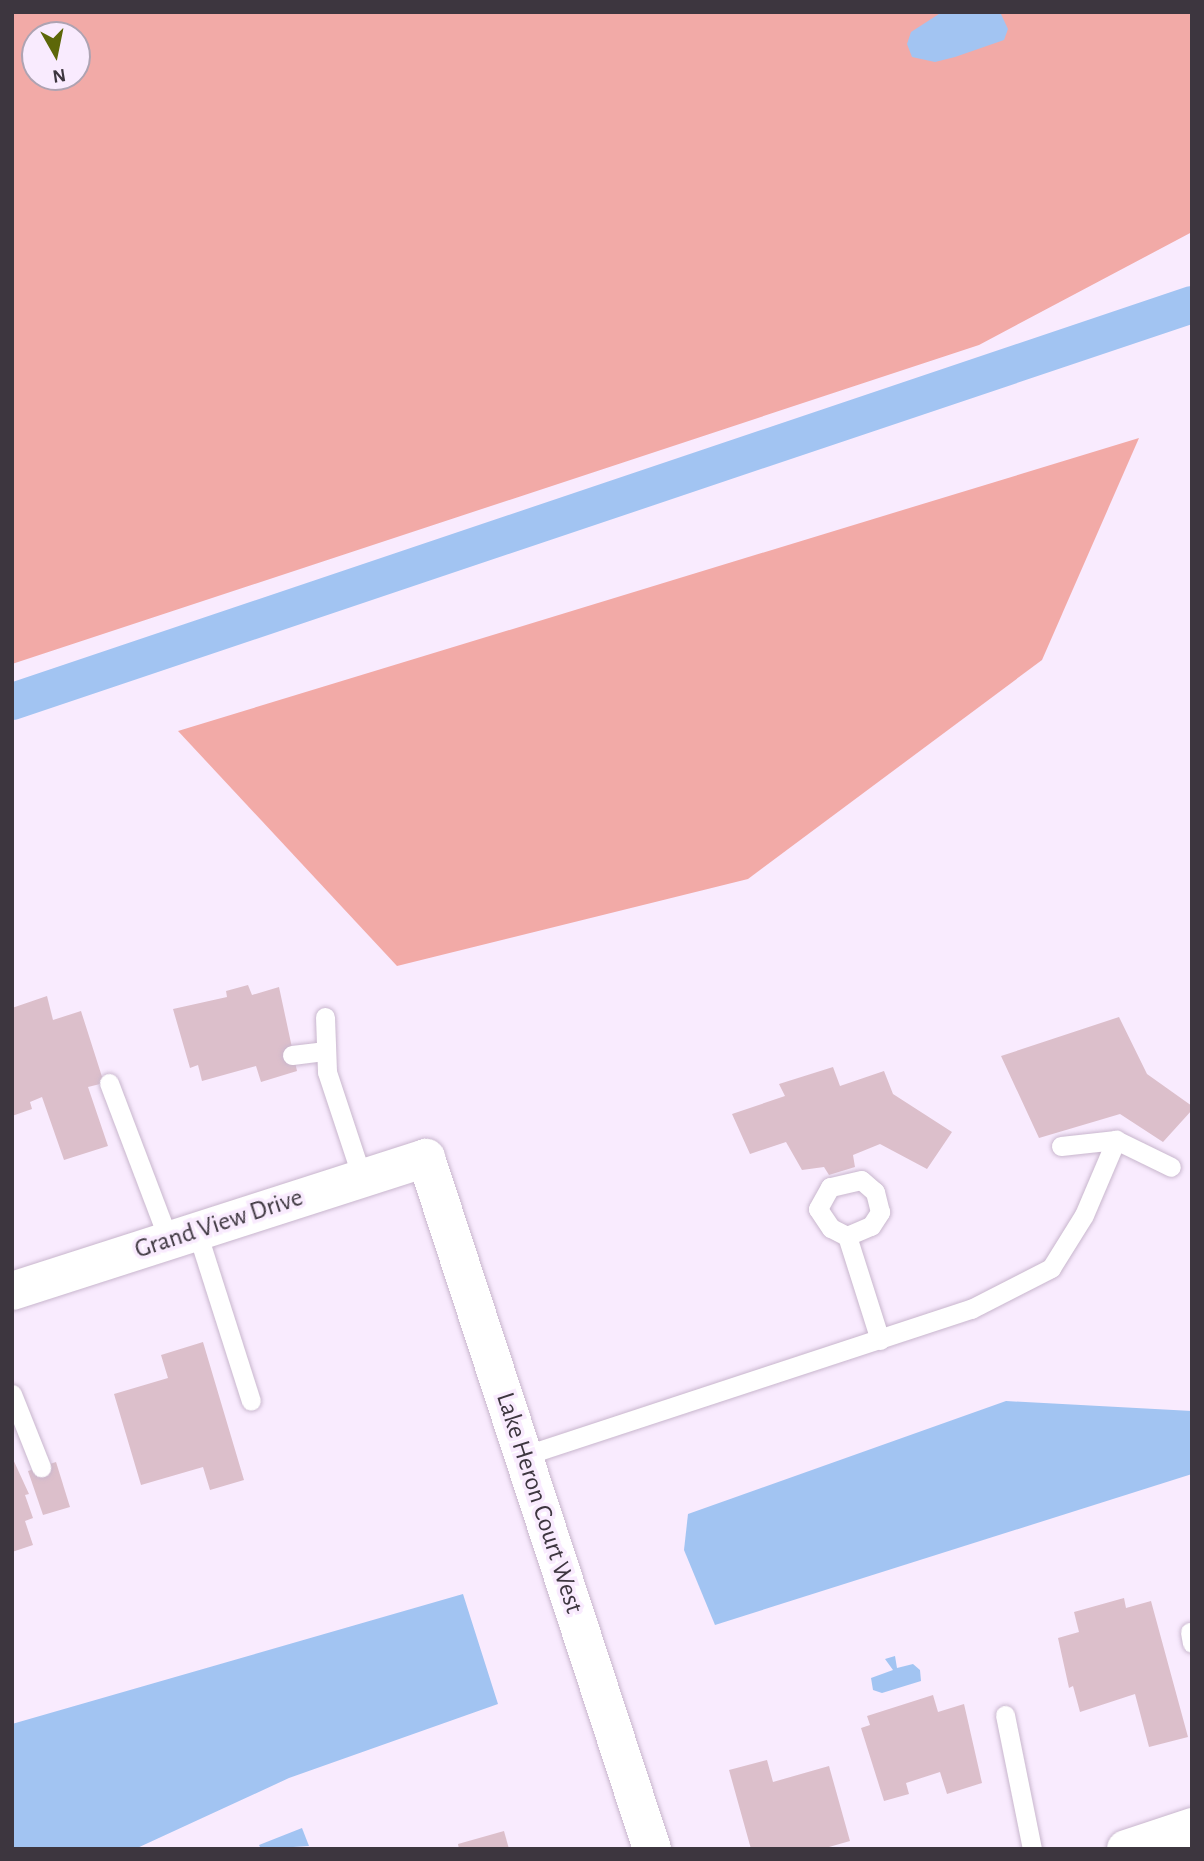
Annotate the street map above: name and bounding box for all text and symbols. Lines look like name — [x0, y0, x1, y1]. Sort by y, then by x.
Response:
north arrow — [21, 21, 91, 91]
text: N — [51, 65, 67, 86]
street label: Grand View Drive — [131, 1182, 307, 1266]
street label: Lake Heron Court West — [489, 1389, 589, 1617]

